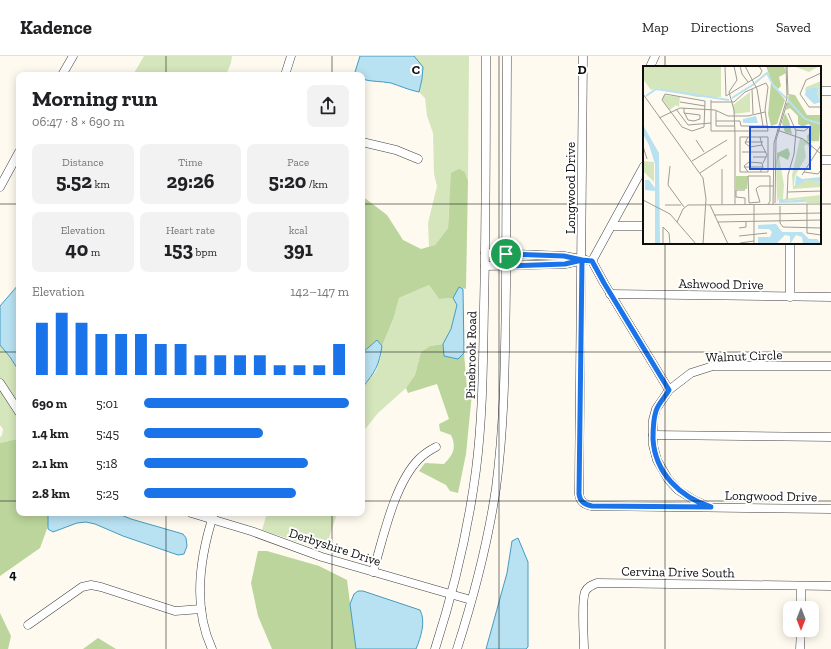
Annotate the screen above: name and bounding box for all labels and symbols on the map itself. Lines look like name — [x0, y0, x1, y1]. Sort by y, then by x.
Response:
text: C — [412, 62, 420, 77]
text: D — [577, 62, 587, 77]
inset map — [643, 66, 821, 244]
street label: Longwood Drive — [563, 142, 578, 234]
pin — [489, 237, 523, 271]
street label: Ashwood Drive — [678, 276, 764, 292]
street label: Pinebrook Road — [463, 311, 479, 399]
street label: Walnut Circle — [705, 347, 783, 365]
street label: Longwood Drive — [725, 488, 817, 504]
street label: Derbyshire Drive — [287, 525, 383, 569]
street label: Cervina Drive South — [621, 564, 736, 581]
text: 4 — [9, 567, 17, 582]
north arrow — [783, 601, 819, 637]

